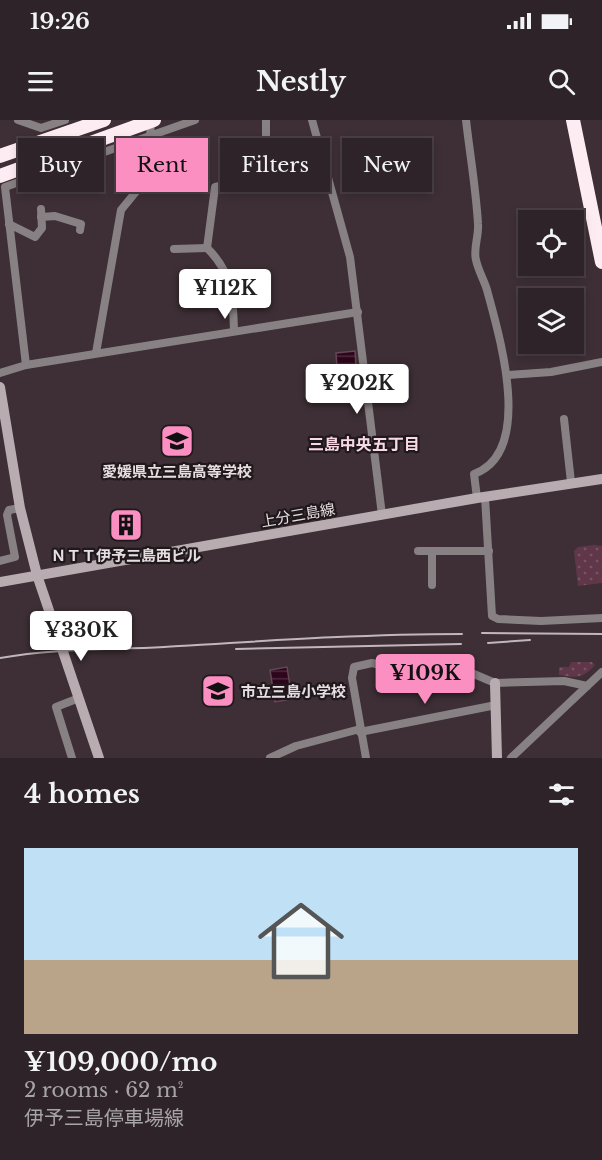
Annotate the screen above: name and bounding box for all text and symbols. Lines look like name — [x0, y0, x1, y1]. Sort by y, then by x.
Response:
text: 19:26 — [30, 8, 90, 35]
icon: menu — [24, 65, 57, 98]
text: Nestly — [256, 65, 346, 98]
icon: search — [545, 65, 578, 98]
chip: Buy — [18, 138, 104, 192]
chip: Rent — [116, 138, 208, 192]
chip: Filters — [220, 138, 330, 192]
chip: New — [342, 138, 432, 192]
map controls — [518, 210, 584, 354]
button: locate — [518, 210, 584, 276]
pin: ¥112K — [183, 269, 267, 320]
text: ¥112K — [193, 276, 257, 300]
button: layers — [518, 288, 584, 354]
pin: ¥202K — [315, 364, 399, 415]
text: ¥202K — [320, 371, 394, 395]
school or university icon: 愛媛県立三島高等学校 — [159, 423, 195, 459]
district label: 三島中央五丁目 — [308, 434, 420, 454]
place label: 愛媛県立三島高等学校 — [102, 462, 252, 481]
street label: 上分三島線 — [259, 499, 337, 531]
building icon: ＮＴＴ伊予三島西ビル — [108, 507, 144, 543]
place label: ＮＴＴ伊予三島西ビル — [51, 546, 201, 565]
pin: ¥330K — [39, 611, 123, 662]
text: ¥330K — [44, 618, 118, 642]
pin: ¥109K — [383, 654, 467, 705]
text: ¥109K — [390, 661, 460, 685]
school or university icon: 市立三島小学校 — [200, 673, 236, 709]
place label: 市立三島小学校 — [241, 682, 346, 701]
text: 4 homes — [24, 778, 140, 810]
icon: filters — [545, 778, 578, 811]
icon: home — [247, 887, 355, 995]
text: ¥109,000/mo — [24, 1046, 217, 1078]
text: 2 rooms · 62 m² — [24, 1078, 183, 1102]
text: 伊予三島停車場線 — [24, 1106, 184, 1130]

